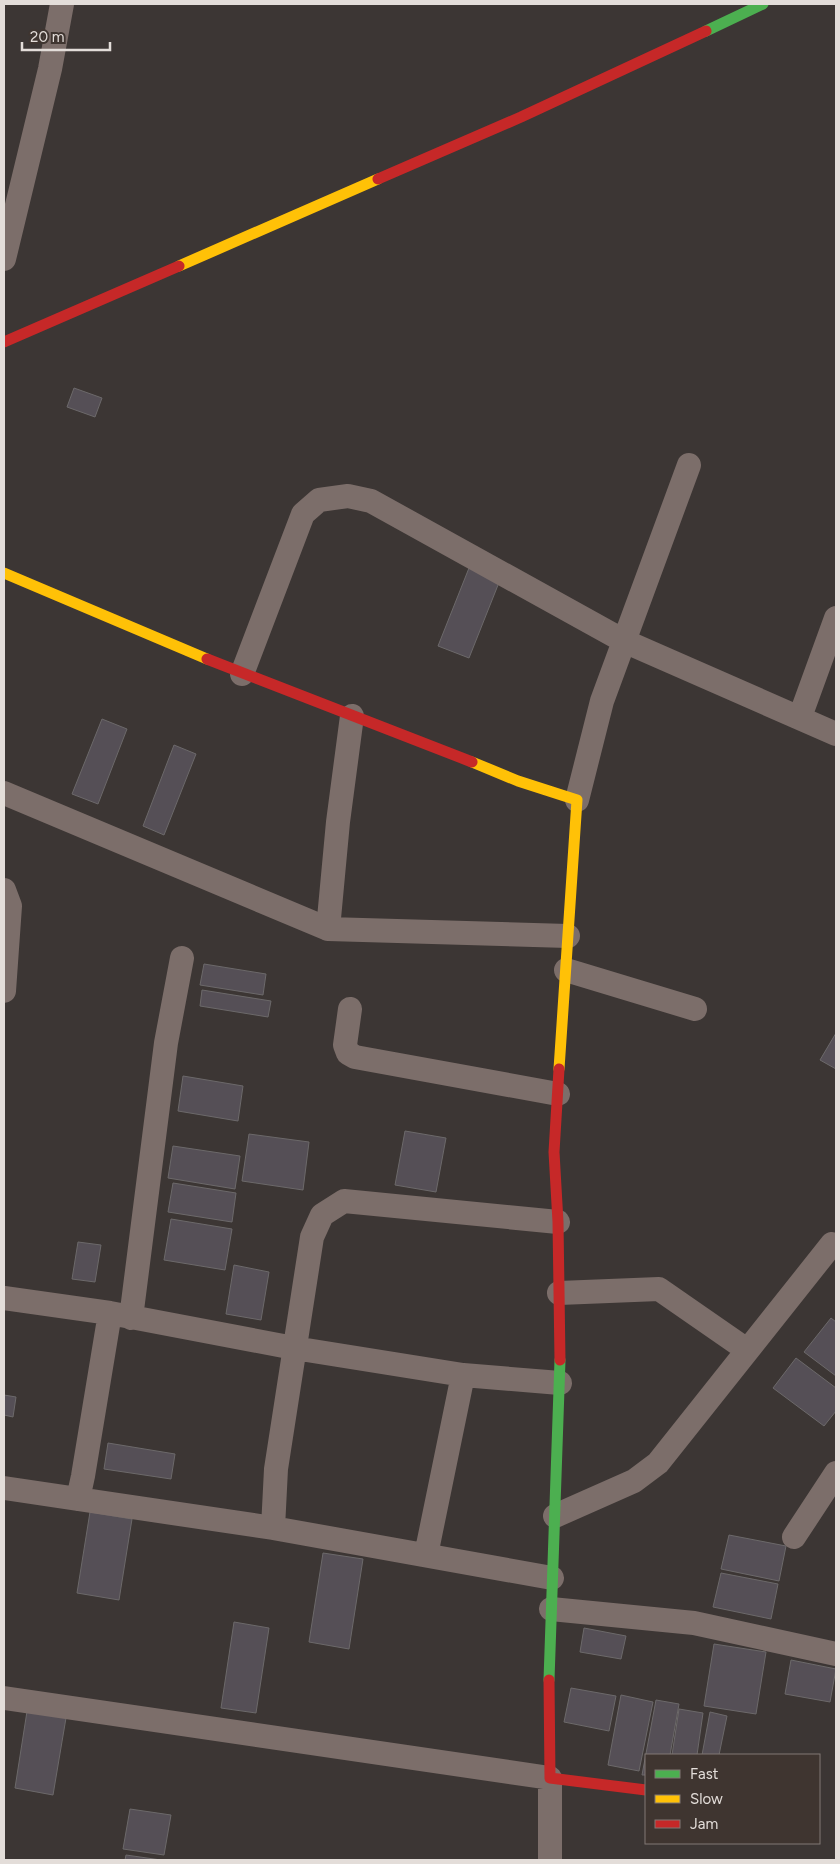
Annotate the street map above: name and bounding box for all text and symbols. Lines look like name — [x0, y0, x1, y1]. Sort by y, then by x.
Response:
scale bar — [22, 20, 110, 52]
text: 20 m — [30, 28, 64, 46]
legend — [645, 1754, 820, 1844]
text: Fast — [690, 1765, 719, 1783]
text: Slow — [690, 1790, 723, 1808]
text: Jam — [690, 1815, 718, 1833]

